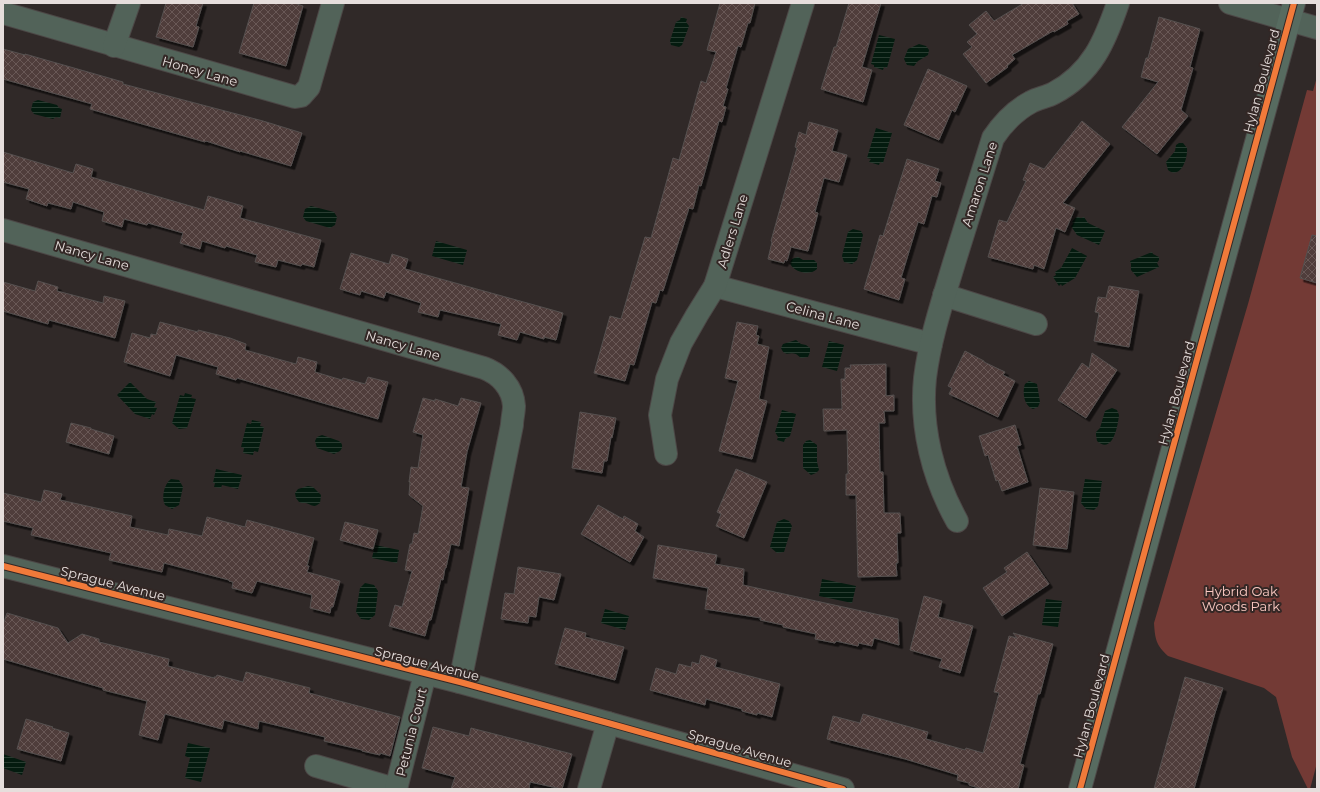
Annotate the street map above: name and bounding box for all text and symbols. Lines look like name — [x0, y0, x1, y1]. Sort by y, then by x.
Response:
street label: Hylan Boulevard — [1239, 27, 1283, 135]
street label: Honey Lane — [160, 53, 240, 89]
street label: Amaron Lane — [958, 139, 1000, 228]
street label: Adlers Lane — [713, 192, 751, 270]
street label: Nancy Lane — [53, 237, 131, 273]
street label: Celina Lane — [784, 297, 862, 333]
street label: Nancy Lane — [364, 327, 442, 363]
street label: Hylan Boulevard — [1154, 339, 1198, 447]
street label: Sprague Avenue — [59, 562, 167, 604]
park label: Hybrid Oak Woods Park — [1202, 583, 1280, 614]
street label: Sprague Avenue — [373, 642, 481, 684]
street label: Hylan Boulevard — [1069, 652, 1113, 760]
street label: Petunia Court — [392, 686, 430, 778]
street label: Sprague Avenue — [686, 726, 794, 770]

